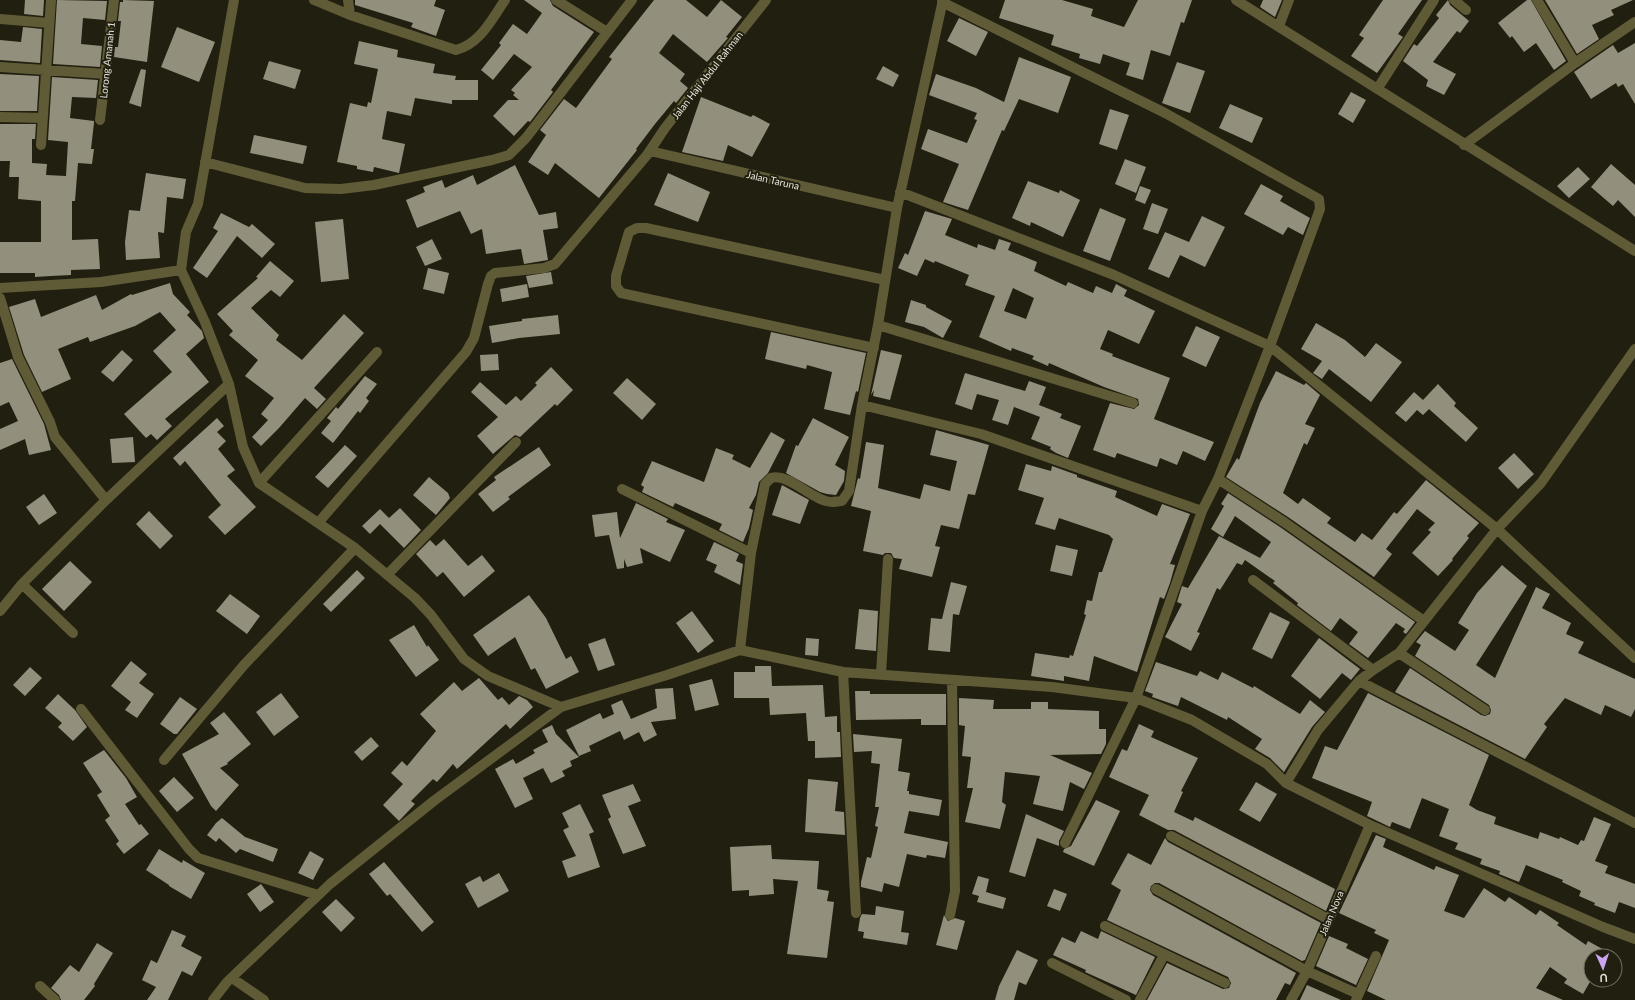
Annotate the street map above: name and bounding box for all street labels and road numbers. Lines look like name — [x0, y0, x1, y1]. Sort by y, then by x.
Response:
street label: Lorong Amanah 1 — [97, 21, 117, 99]
street label: Jalan Haji Abdul Rahman — [669, 29, 745, 121]
street label: Jalan Taruna — [746, 168, 801, 192]
street label: Jalan Nova — [1316, 889, 1346, 937]

